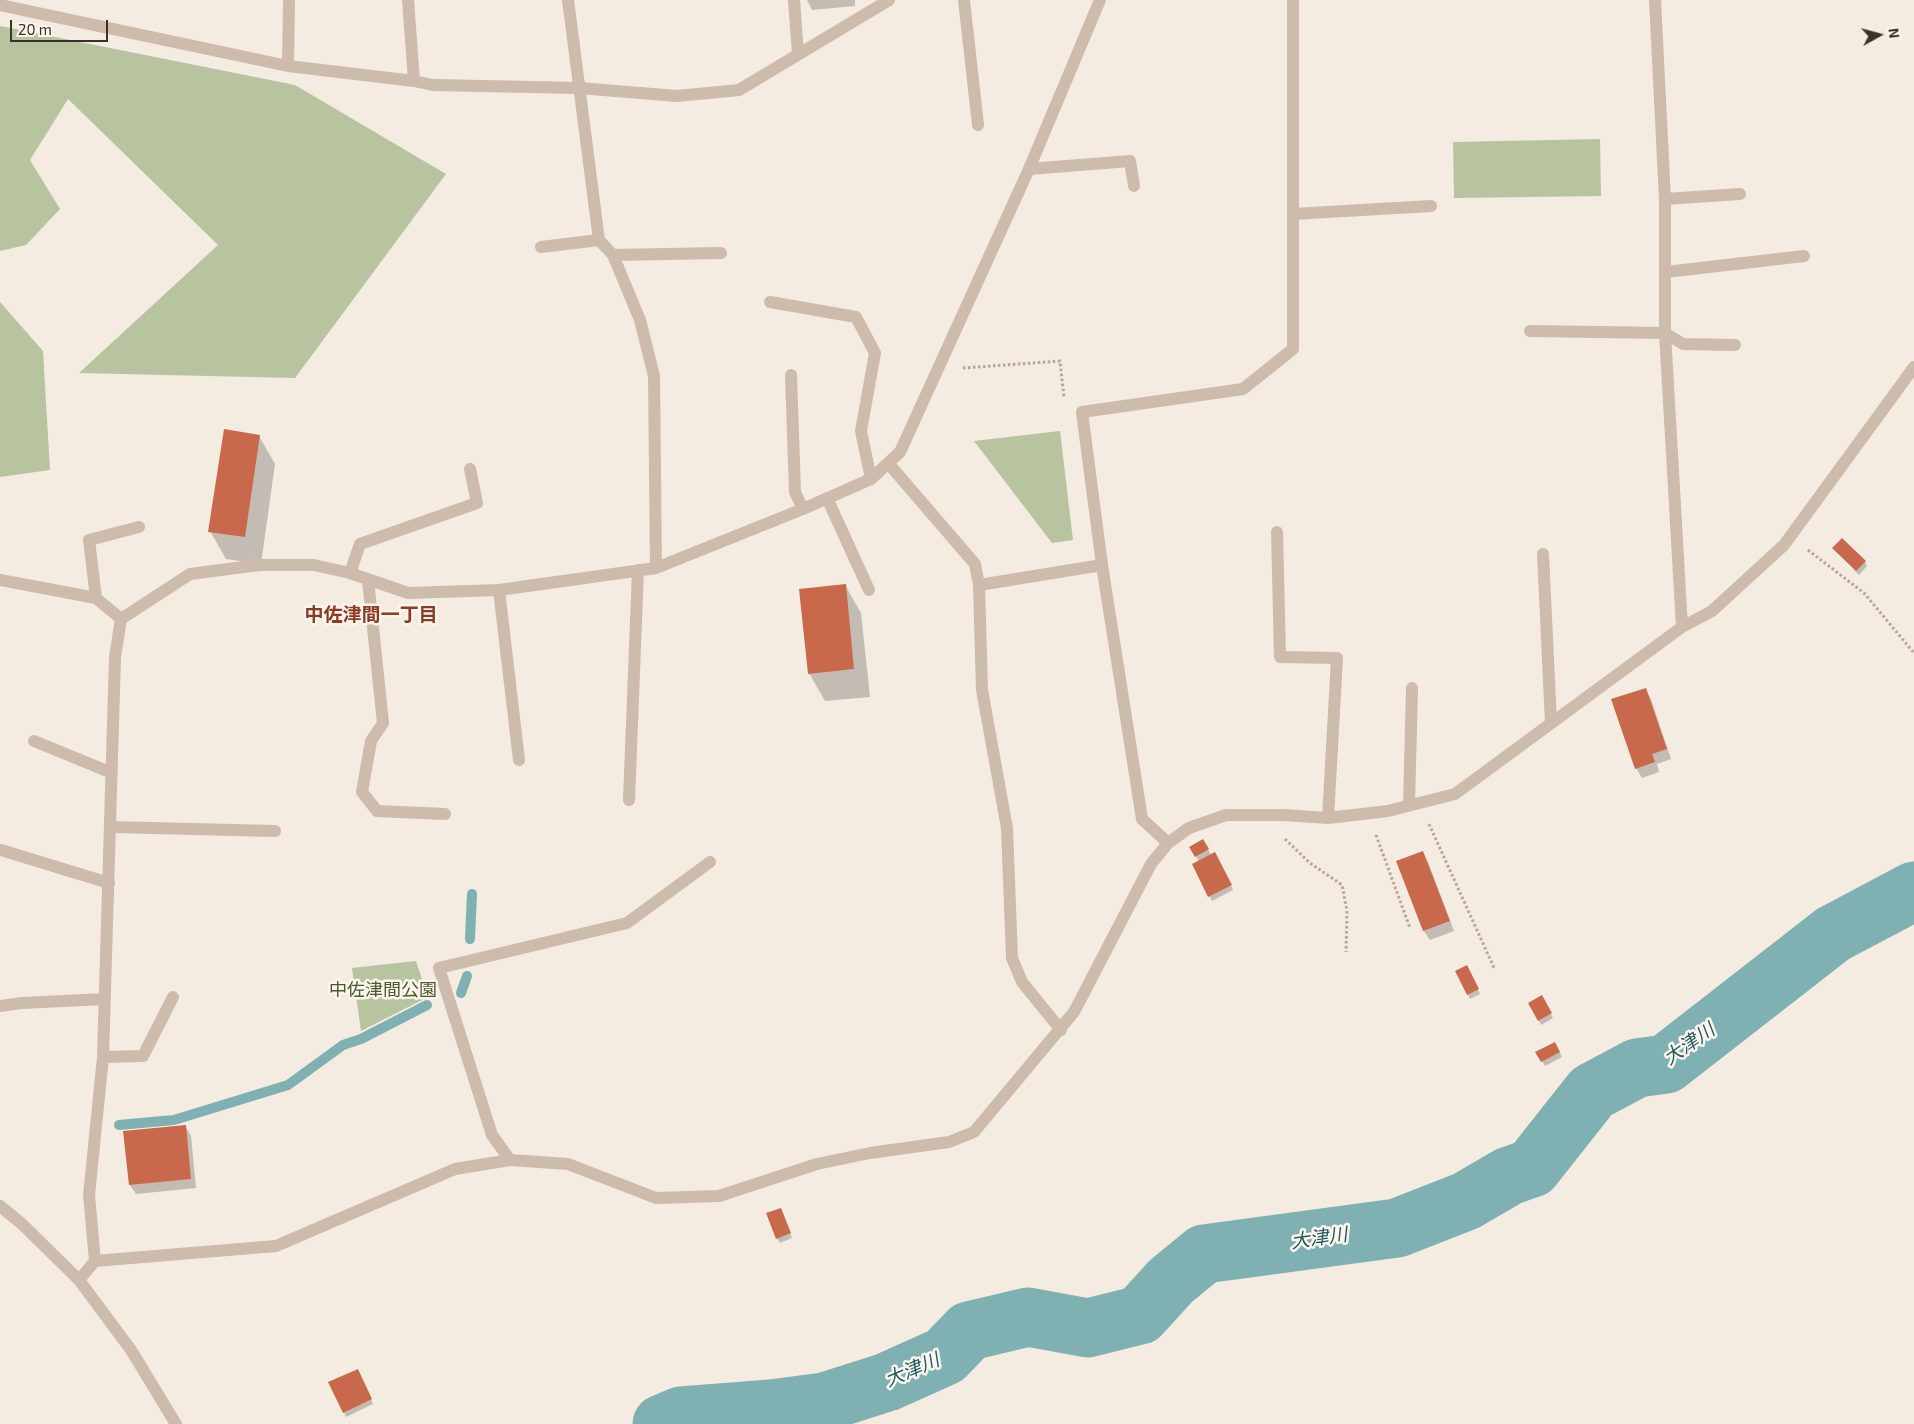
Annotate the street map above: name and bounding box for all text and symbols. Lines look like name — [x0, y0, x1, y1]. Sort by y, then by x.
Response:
scale bar — [12, 10, 110, 42]
north arrow — [1854, 10, 1904, 60]
text: 20 m — [18, 20, 52, 38]
text: N — [1885, 27, 1903, 39]
district label: 中佐津間一丁目 — [305, 604, 437, 626]
park label: 中佐津間公園 — [329, 979, 437, 1001]
water label: 大津川 — [1659, 1018, 1719, 1070]
water label: 大津川 — [1289, 1223, 1349, 1253]
water label: 大津川 — [881, 1348, 943, 1392]

